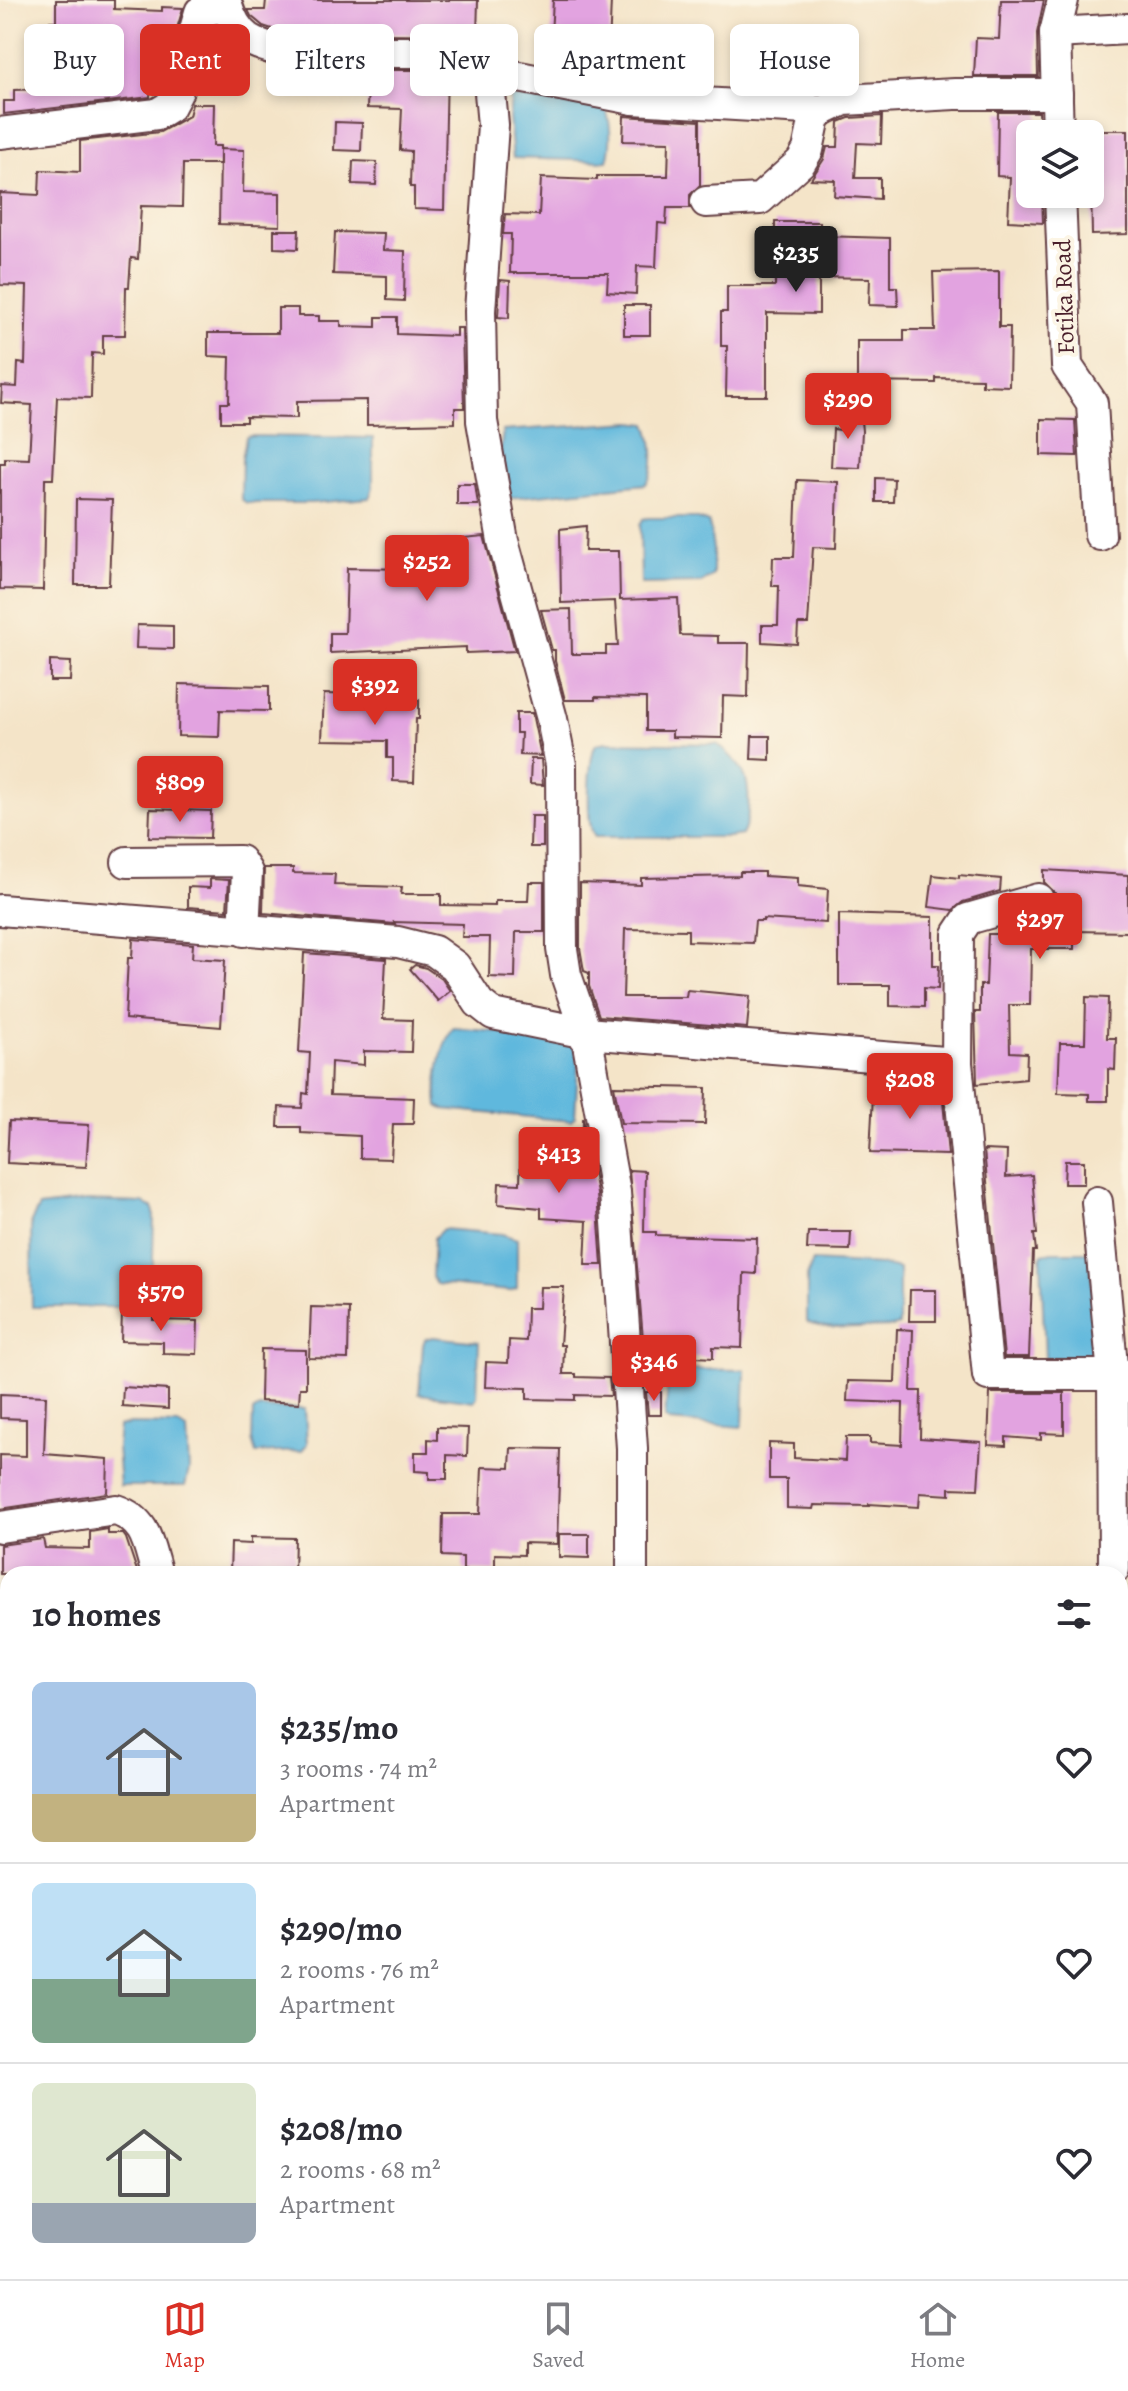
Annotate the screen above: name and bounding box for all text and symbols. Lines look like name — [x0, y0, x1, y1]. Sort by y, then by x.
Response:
chip: Buy — [24, 24, 124, 96]
chip: Rent — [140, 24, 250, 96]
chip: Filters — [266, 24, 394, 96]
chip: New — [410, 24, 518, 96]
chip: Apartment — [534, 24, 714, 96]
chip: House — [730, 24, 859, 96]
map controls — [1016, 120, 1104, 208]
button: layers — [1016, 120, 1104, 208]
pin: $235 — [749, 226, 843, 294]
text: $235 — [773, 234, 819, 269]
street label: Fotika Road — [1046, 239, 1082, 355]
pin: $290 — [801, 373, 895, 441]
text: $290 — [823, 381, 873, 416]
pin: $252 — [380, 535, 474, 603]
text: $252 — [403, 543, 451, 578]
pin: $392 — [328, 659, 422, 727]
text: $392 — [351, 667, 399, 702]
pin: $809 — [133, 756, 227, 824]
text: $809 — [155, 764, 205, 799]
pin: $297 — [993, 893, 1087, 961]
text: $297 — [1016, 901, 1064, 936]
pin: $208 — [863, 1053, 957, 1121]
text: $208 — [885, 1061, 935, 1096]
pin: $413 — [512, 1127, 606, 1195]
text: $413 — [537, 1135, 581, 1170]
pin: $570 — [114, 1265, 208, 1333]
text: $570 — [137, 1273, 185, 1308]
pin: $346 — [607, 1335, 701, 1403]
text: $346 — [630, 1343, 678, 1378]
text: 10 homes — [32, 1591, 161, 1638]
icon: filters — [1052, 1592, 1096, 1636]
text: $235/mo — [280, 1704, 399, 1751]
icon: home — [96, 1714, 192, 1810]
icon: heart — [1052, 1740, 1096, 1784]
text: 3 rooms · 74 m² — [280, 1751, 437, 1786]
text: Apartment — [280, 1786, 395, 1821]
text: $290/mo — [280, 1905, 402, 1952]
icon: home — [96, 1915, 192, 2011]
icon: heart — [1052, 1941, 1096, 1985]
text: 2 rooms · 76 m² — [280, 1952, 439, 1987]
text: Apartment — [280, 1987, 395, 2022]
text: $208/mo — [280, 2105, 403, 2152]
icon: home — [96, 2115, 192, 2211]
icon: heart — [1052, 2141, 1096, 2185]
text: 2 rooms · 68 m² — [280, 2152, 441, 2187]
text: Apartment — [280, 2187, 395, 2222]
tab: Map — [163, 2297, 207, 2375]
tab: Saved — [532, 2297, 584, 2375]
tab: Home — [910, 2297, 965, 2375]

